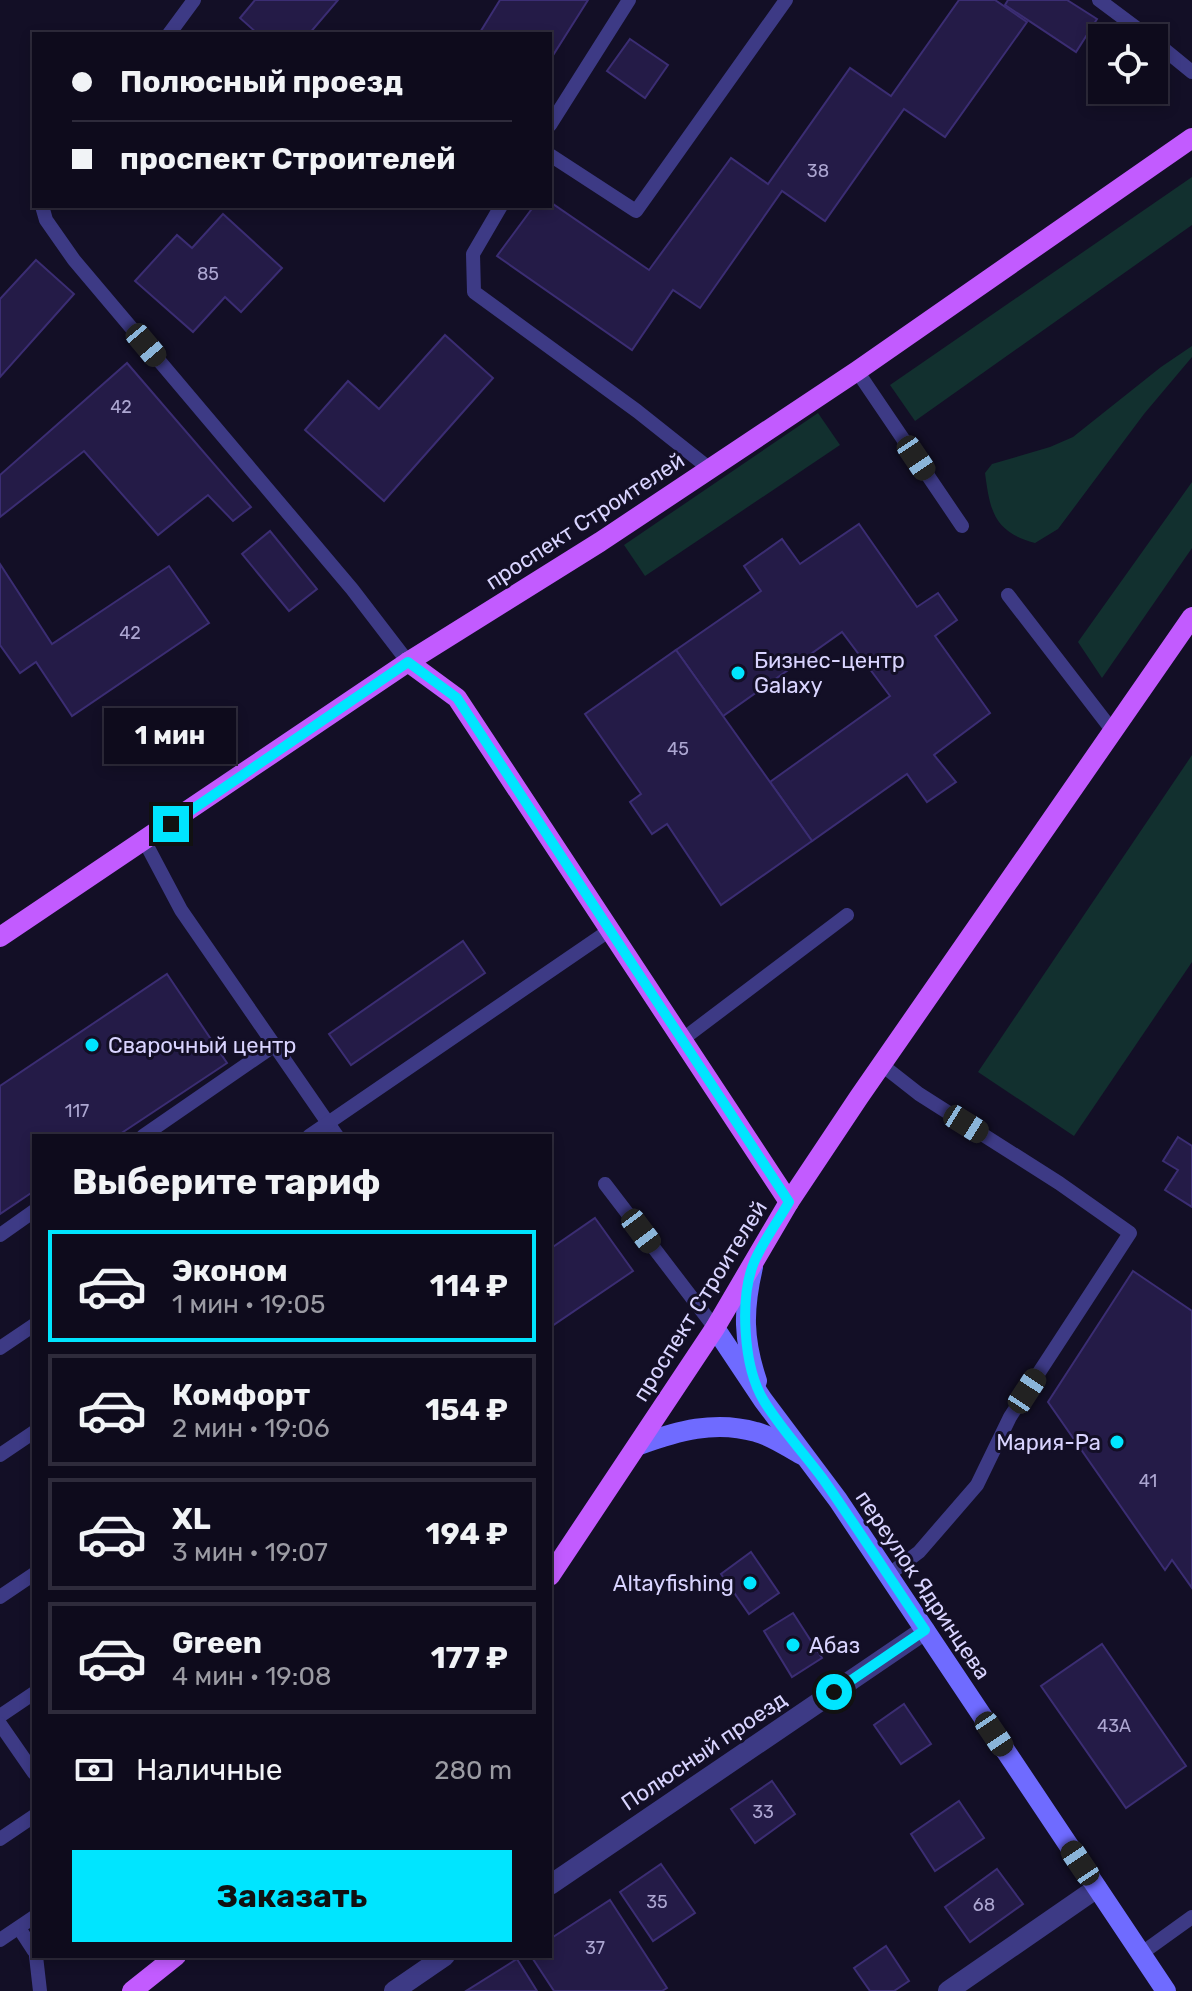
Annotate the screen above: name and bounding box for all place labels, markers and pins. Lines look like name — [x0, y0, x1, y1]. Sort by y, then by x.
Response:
place label: Бизнес-центр Galaxy — [754, 647, 905, 699]
marker: Бизнес-центр Galaxy — [729, 664, 747, 682]
place label: Сварочный центр — [108, 1032, 296, 1059]
marker: Сварочный центр — [83, 1036, 101, 1054]
place label: Мария-Ра — [996, 1429, 1101, 1456]
marker: Мария-Ра — [1108, 1433, 1126, 1451]
place label: Altayfishing — [613, 1570, 734, 1597]
marker: Altayfishing — [741, 1574, 759, 1592]
place label: Абаз — [809, 1632, 860, 1659]
marker: Абаз — [784, 1636, 802, 1654]

